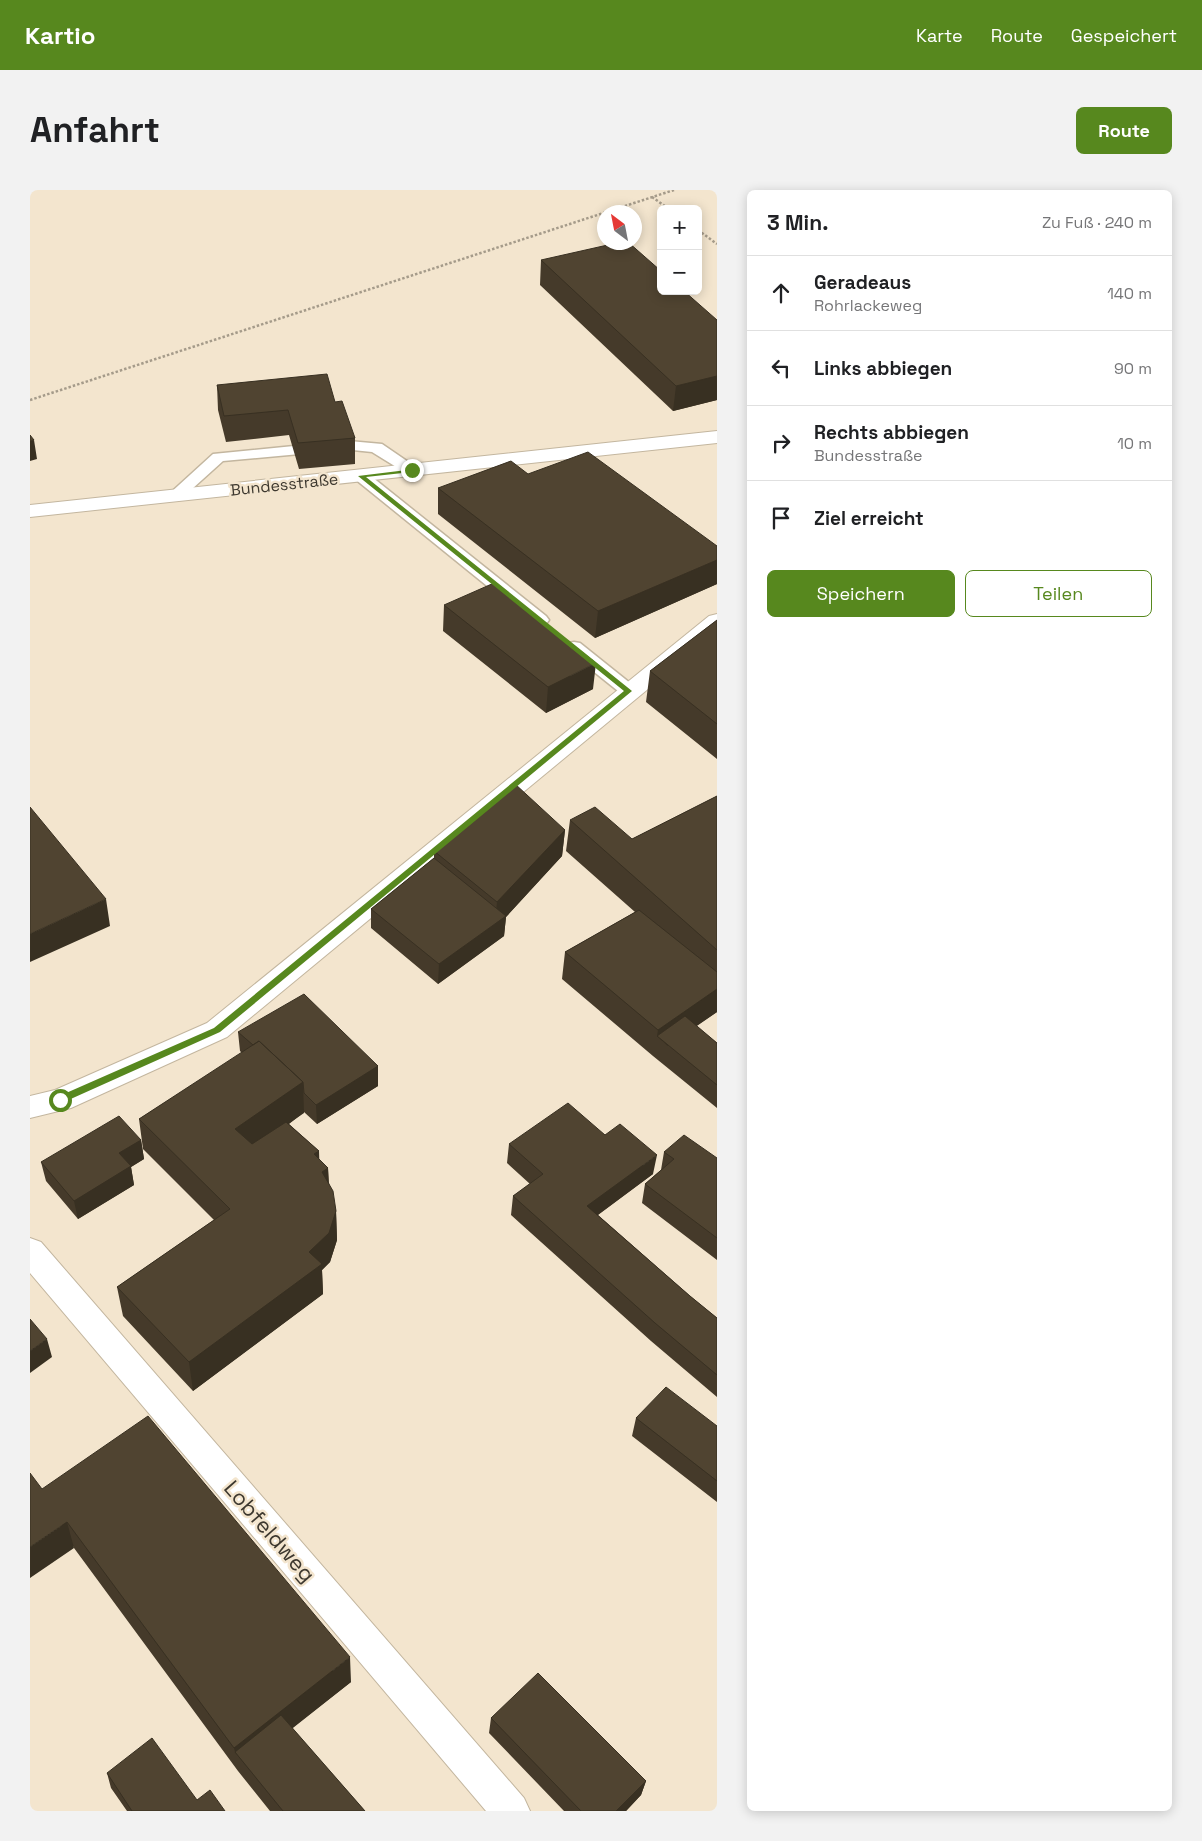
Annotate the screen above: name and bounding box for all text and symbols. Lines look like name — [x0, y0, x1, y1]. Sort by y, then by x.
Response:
text: Kartio — [25, 20, 95, 51]
text: Karte — [916, 24, 963, 47]
text: Route — [991, 24, 1043, 47]
text: Gespeichert — [1071, 24, 1177, 47]
button: Route — [1076, 107, 1172, 154]
text: Anfahrt — [30, 108, 160, 152]
north arrow — [597, 205, 642, 250]
map controls — [657, 205, 702, 295]
button: + — [657, 205, 702, 250]
text: 3 Min. — [767, 209, 828, 236]
text: Zu Fuß · 240 m — [1042, 212, 1152, 233]
button: − — [657, 250, 702, 295]
text: Geradeaus — [814, 270, 911, 295]
icon: ahead — [767, 279, 795, 307]
text: 140 m — [1107, 283, 1152, 304]
text: Rohrlackeweg — [814, 295, 922, 316]
icon: left — [767, 354, 795, 382]
text: Links abbiegen — [814, 356, 952, 381]
text: 90 m — [1114, 358, 1152, 379]
text: Rechts abbiegen — [814, 420, 969, 445]
icon: right — [767, 429, 795, 457]
text: 10 m — [1117, 433, 1152, 454]
text: Bundesstraße — [814, 445, 922, 466]
route end — [401, 459, 424, 482]
street label: Bundesstraße — [229, 468, 339, 501]
icon: arrive — [767, 504, 795, 532]
text: Ziel erreicht — [814, 506, 924, 531]
button: Speichern — [767, 570, 955, 617]
button: Teilen — [965, 570, 1152, 617]
route start — [49, 1089, 72, 1112]
street label: Lobfeldweg — [218, 1474, 322, 1588]

